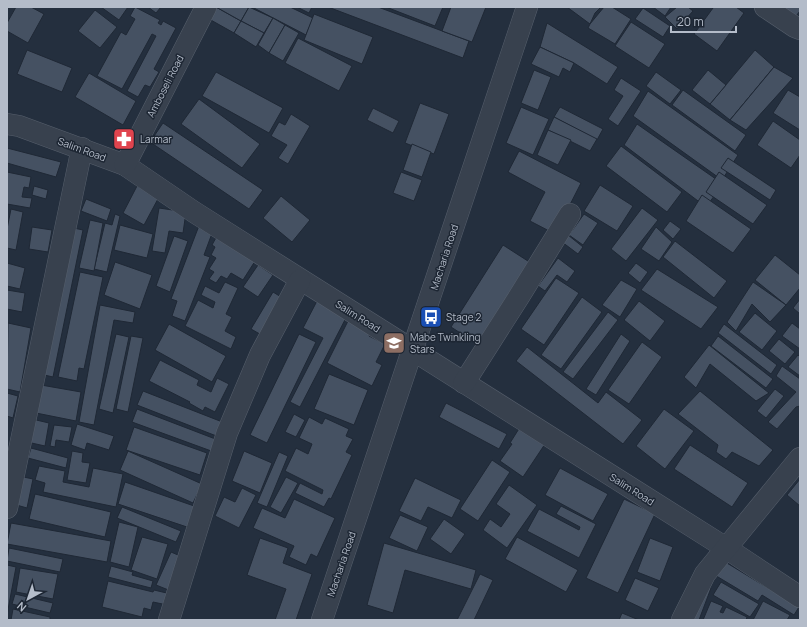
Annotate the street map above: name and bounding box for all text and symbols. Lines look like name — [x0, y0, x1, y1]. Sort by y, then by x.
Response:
scale bar — [671, 8, 736, 34]
text: 20 m — [677, 13, 704, 30]
street label: Amboseli Road — [143, 52, 187, 120]
pharmacy icon: Larmar — [111, 126, 137, 152]
place label: Larmar — [140, 132, 172, 146]
street label: Salim Road — [56, 134, 108, 164]
street label: Macharia Road — [427, 222, 461, 292]
street label: Salim Road — [333, 297, 383, 335]
bus stop icon: Stage 2 — [418, 304, 444, 330]
place label: Stage 2 — [446, 310, 481, 324]
school or university icon: Mabe Twinkling Stars — [381, 330, 407, 356]
place label: Mabe Twinkling Stars — [410, 330, 481, 356]
street label: Salim Road — [607, 470, 657, 508]
street label: Macharia Road — [323, 529, 359, 599]
north arrow — [8, 579, 48, 619]
text: N — [13, 599, 29, 615]

